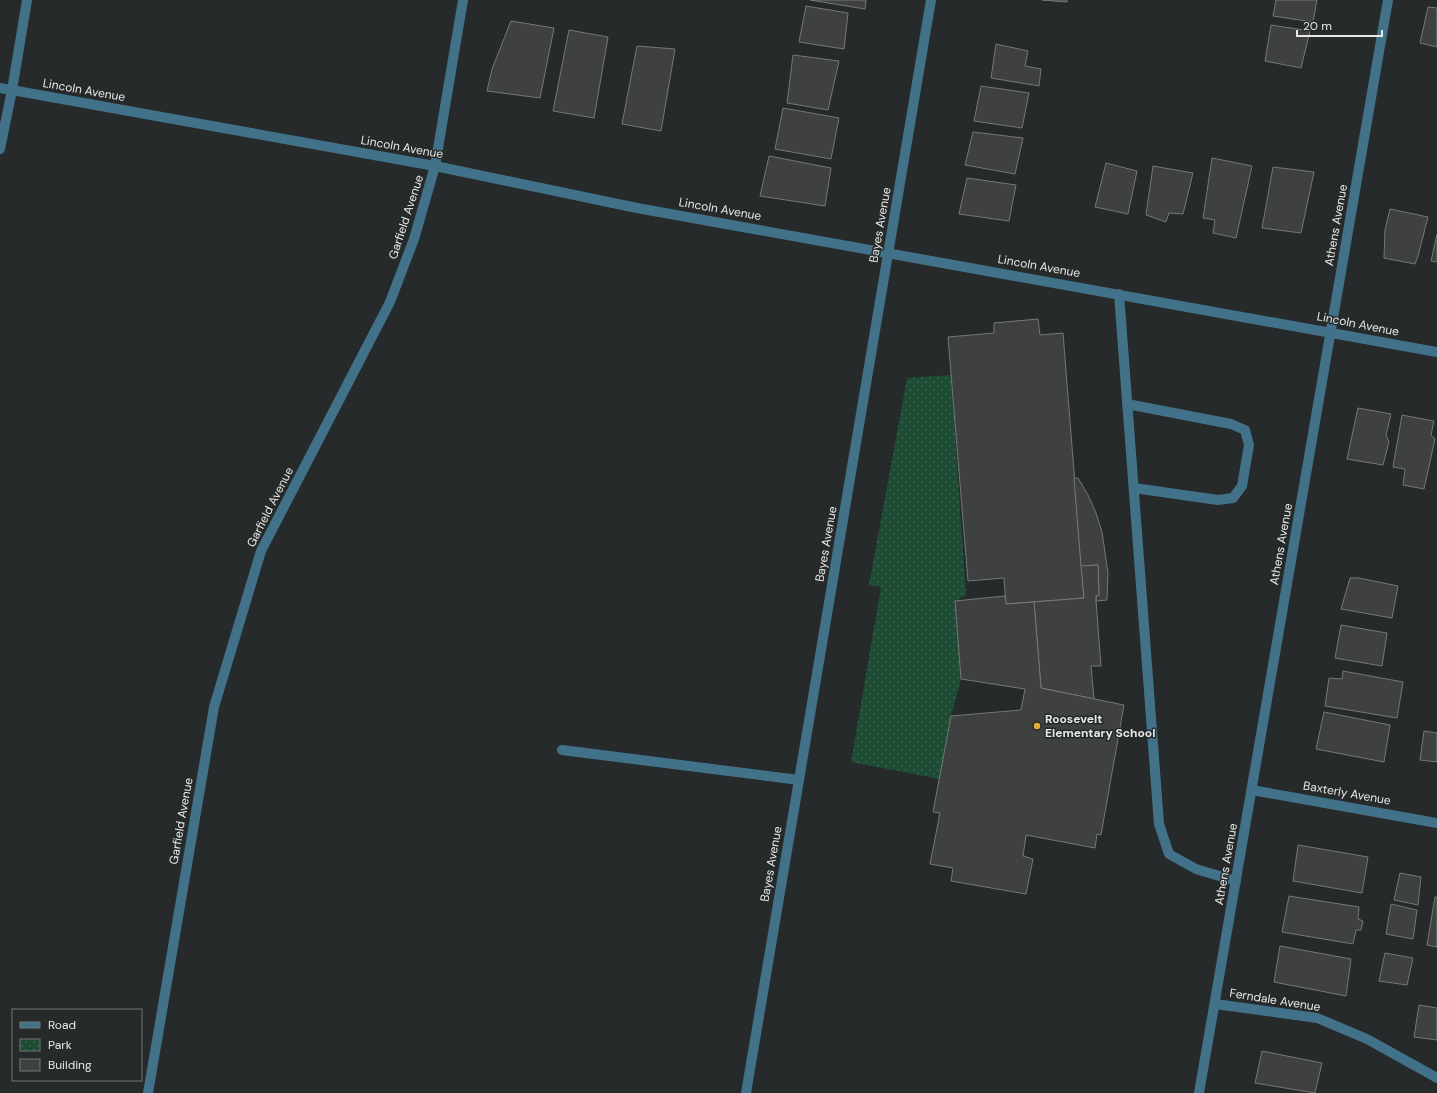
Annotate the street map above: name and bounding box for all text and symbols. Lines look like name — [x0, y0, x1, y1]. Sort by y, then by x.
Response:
scale bar — [1297, 12, 1382, 38]
text: 20 m — [1303, 18, 1332, 34]
street label: Lincoln Avenue — [41, 75, 127, 105]
street label: Lincoln Avenue — [359, 132, 445, 162]
street label: Garfield Avenue — [385, 173, 427, 261]
street label: Athens Avenue — [1321, 183, 1351, 267]
street label: Bayes Avenue — [865, 186, 895, 264]
street label: Lincoln Avenue — [677, 194, 763, 224]
street label: Lincoln Avenue — [996, 251, 1082, 281]
street label: Lincoln Avenue — [1315, 308, 1401, 340]
street label: Garfield Avenue — [243, 464, 297, 550]
street label: Athens Avenue — [1266, 502, 1296, 586]
street label: Bayes Avenue — [811, 505, 841, 583]
place label: Roosevelt Elementary School — [1045, 711, 1155, 741]
marker: Roosevelt Elementary School — [1032, 721, 1042, 731]
street label: Garfield Avenue — [165, 776, 197, 866]
street label: Baxterly Avenue — [1302, 777, 1392, 809]
street label: Athens Avenue — [1211, 822, 1241, 906]
street label: Bayes Avenue — [756, 825, 786, 903]
street label: Ferndale Avenue — [1228, 985, 1322, 1015]
legend — [12, 1009, 142, 1081]
text: Road — [48, 1017, 76, 1033]
text: Park — [48, 1037, 72, 1053]
text: Building — [48, 1057, 92, 1073]

